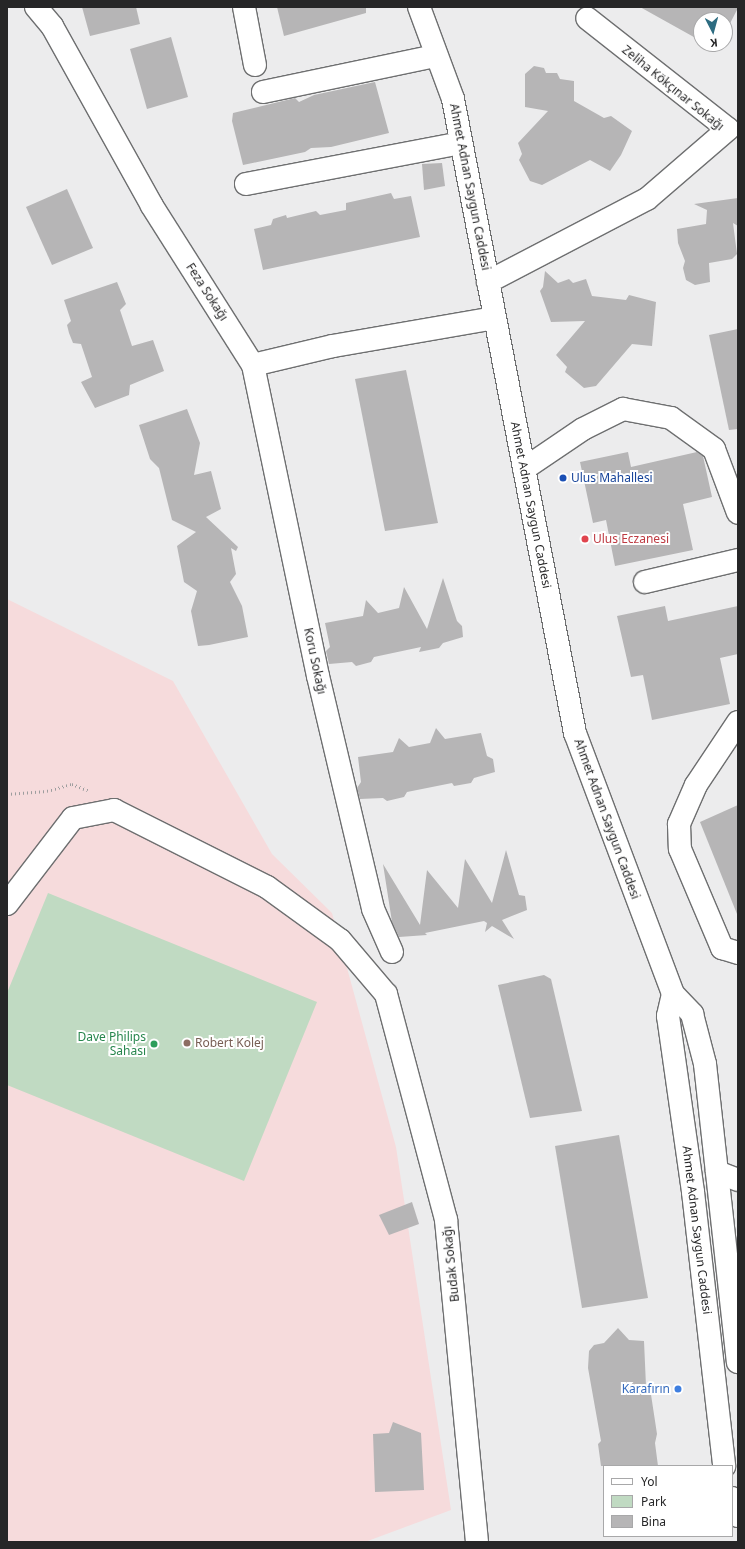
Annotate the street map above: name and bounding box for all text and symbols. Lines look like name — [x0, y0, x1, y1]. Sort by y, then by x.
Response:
north arrow — [693, 12, 733, 52]
street label: Zeliha Kökçınar Sokağı — [619, 43, 727, 133]
street label: Ahmet Adnan Saygun Caddesi — [447, 102, 493, 272]
street label: Feza Sokağı — [183, 260, 231, 324]
street label: Ahmet Adnan Saygun Caddesi — [508, 420, 554, 590]
place label: Ulus Mahallesi — [571, 471, 653, 485]
marker: Ulus Mahallesi — [558, 473, 568, 483]
place label: Ulus Eczanesi — [593, 532, 669, 546]
marker: Ulus Eczanesi — [580, 534, 590, 544]
street label: Koru Sokağı — [301, 626, 329, 696]
street label: Ahmet Adnan Saygun Caddesi — [571, 737, 643, 901]
place label: Dave Philips Sahası — [77, 1030, 146, 1058]
place label: Robert Kolej — [195, 1036, 264, 1050]
marker: Robert Kolej — [182, 1038, 192, 1048]
marker: Dave Philips Sahası — [149, 1039, 159, 1049]
street label: Ahmet Adnan Saygun Caddesi — [680, 1145, 714, 1315]
street label: Budak Sokağı — [440, 1225, 462, 1303]
place label: Karafırın — [622, 1382, 670, 1396]
marker: Karafırın — [673, 1384, 683, 1394]
legend — [603, 1465, 733, 1537]
text: Yol — [641, 1473, 658, 1490]
text: Park — [641, 1493, 666, 1510]
text: Bina — [641, 1513, 666, 1530]

